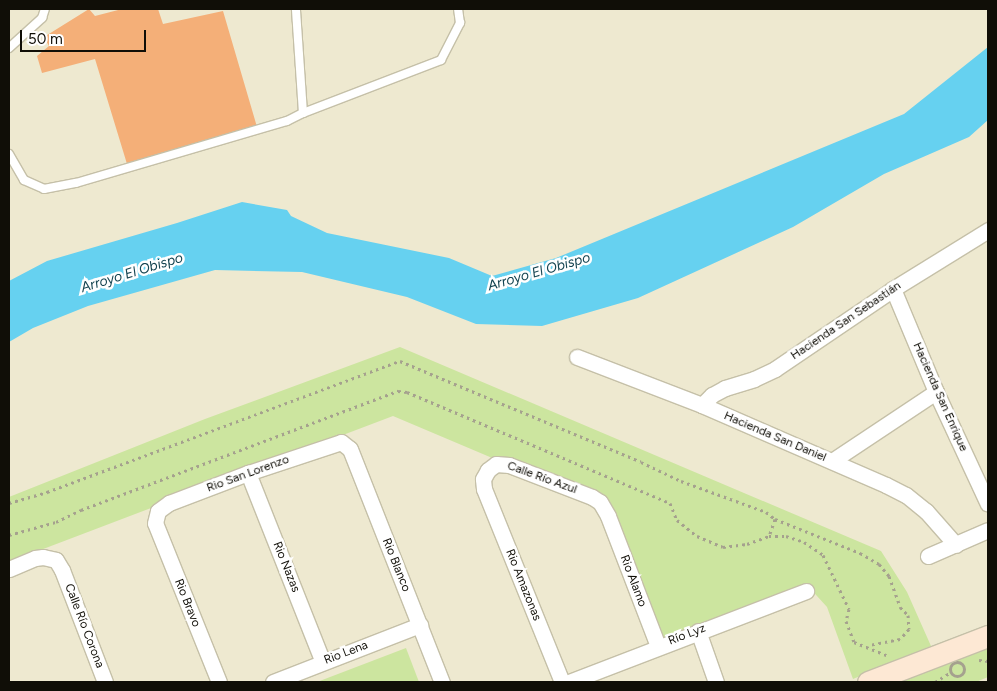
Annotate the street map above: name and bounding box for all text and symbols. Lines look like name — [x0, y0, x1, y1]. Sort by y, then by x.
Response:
scale bar — [22, 20, 149, 52]
text: 50 m — [28, 30, 63, 48]
water label: Arroyo El Obispo — [79, 249, 185, 297]
water label: Arroyo El Obispo — [486, 249, 592, 295]
street label: Hacienda San Sebastián — [788, 279, 904, 363]
street label: Hacienda San Enrique — [909, 340, 971, 454]
street label: Hacienda San Daniel — [722, 409, 828, 465]
street label: Rio San Lorenzo — [205, 452, 291, 496]
street label: Calle Río Azul — [505, 459, 579, 497]
street label: Rio Blanco — [379, 536, 413, 594]
street label: Rio Nazas — [269, 540, 303, 594]
street label: Rio Amazonas — [502, 547, 544, 623]
street label: Rio Alamo — [617, 553, 649, 609]
street label: Rio Bravo — [171, 577, 203, 629]
street label: Calle Río Corona — [61, 582, 107, 670]
street label: Río Lyz — [666, 621, 708, 649]
street label: Rio Lena — [322, 638, 370, 668]

